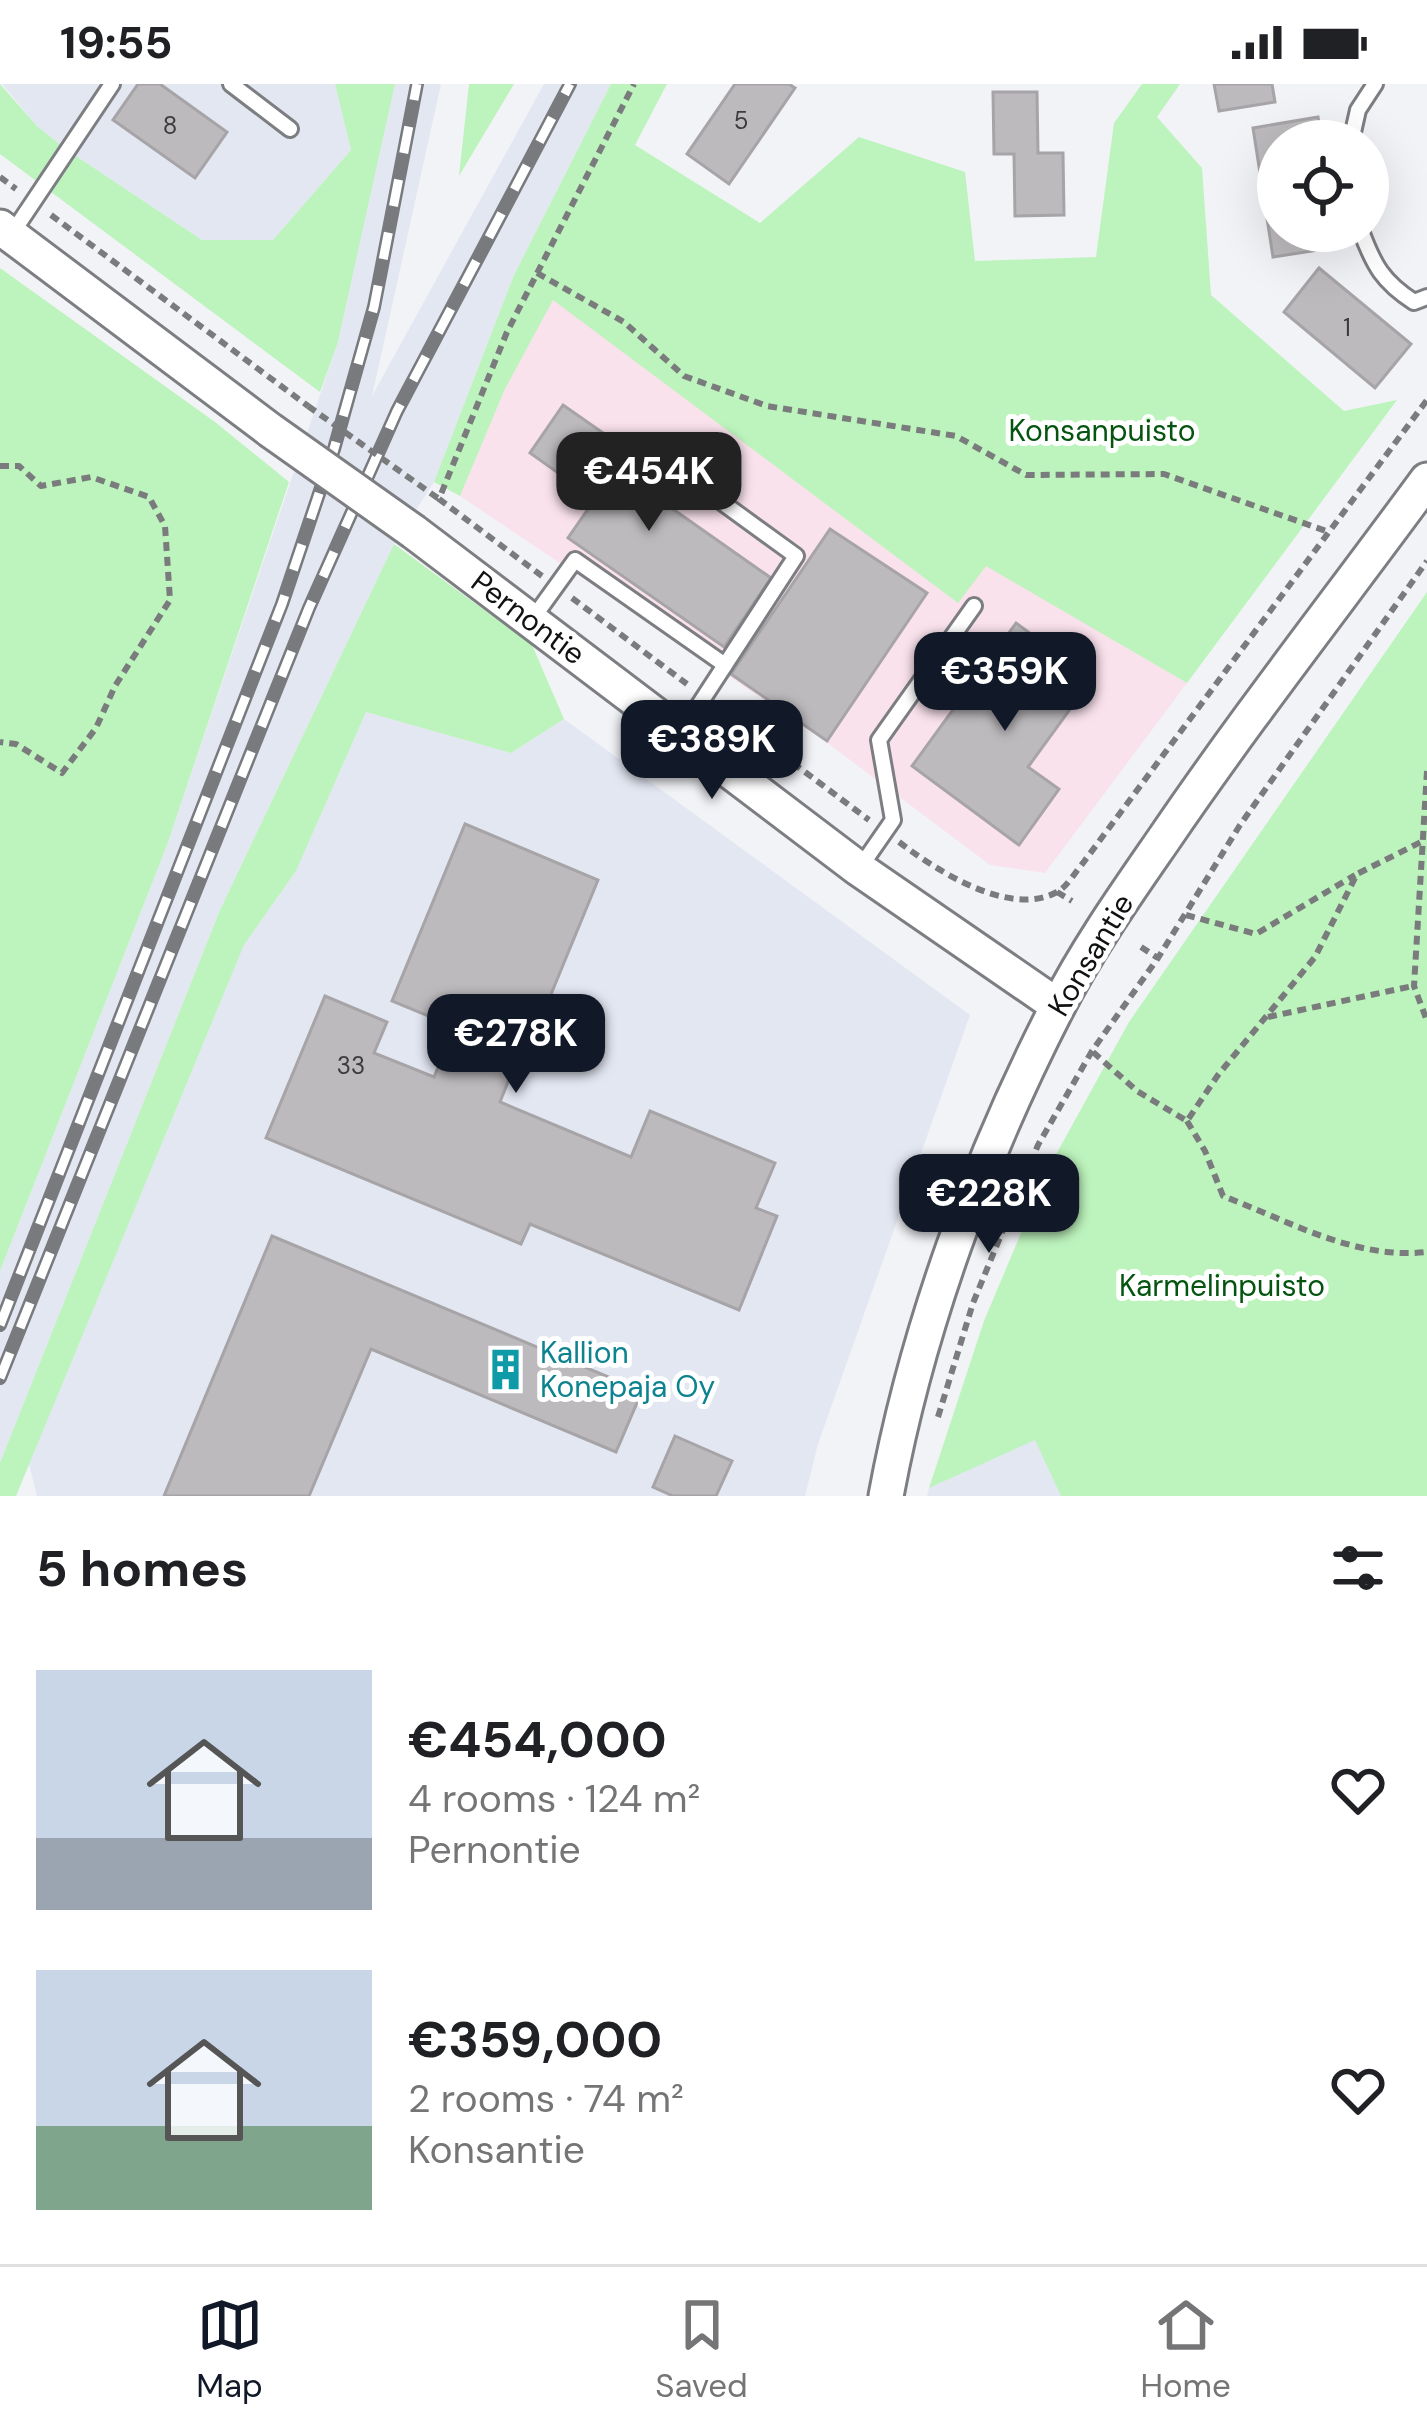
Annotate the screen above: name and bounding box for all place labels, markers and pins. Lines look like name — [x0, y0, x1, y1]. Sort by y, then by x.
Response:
pin: €454K — [565, 432, 733, 534]
pin: €359K — [921, 632, 1089, 734]
pin: €389K — [628, 700, 796, 802]
pin: €278K — [432, 994, 600, 1096]
pin: €228K — [905, 1154, 1073, 1256]
place label: Kallion Konepaja Oy — [540, 1333, 715, 1406]
building icon: Kallion Konepaja Oy — [483, 1347, 529, 1393]

